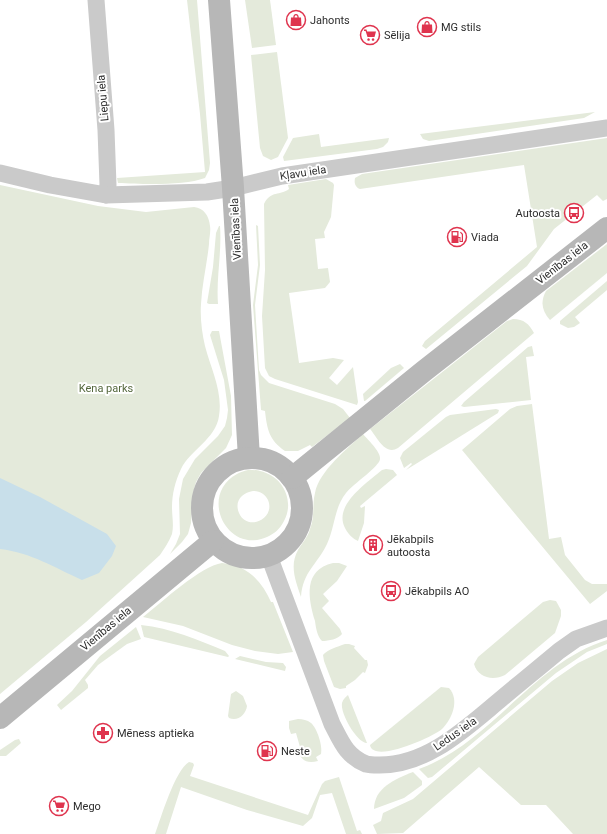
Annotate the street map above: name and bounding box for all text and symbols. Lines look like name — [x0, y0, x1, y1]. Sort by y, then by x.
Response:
shop icon: Jahonts — [285, 9, 307, 31]
place label: Jahonts — [310, 14, 350, 27]
shop icon: MG stils — [416, 16, 438, 38]
place label: MG stils — [441, 21, 481, 34]
supermarket icon: Sēlija — [359, 24, 381, 46]
place label: Sēlija — [384, 29, 410, 42]
street label: Liepu iela — [94, 74, 112, 122]
street label: Kļavu iela — [279, 163, 327, 183]
street label: Vienības iela — [228, 198, 244, 260]
bus stop icon: Autoosta — [563, 202, 585, 224]
place label: Autoosta — [516, 207, 560, 220]
fuel station icon: Viada — [446, 226, 468, 248]
place label: Viada — [471, 231, 499, 244]
street label: Vienības iela — [534, 239, 590, 287]
park label: Kena parks — [79, 382, 134, 395]
place label: Jēkabpils autoosta — [387, 533, 434, 559]
building icon: Jēkabpils autoosta — [362, 534, 384, 556]
bus stop icon: Jēkabpils AO — [380, 580, 402, 602]
place label: Jēkabpils AO — [405, 585, 469, 598]
street label: Vienības iela — [78, 604, 134, 654]
street label: Ledus iela — [431, 714, 479, 754]
pharmacy icon: Mēness aptieka — [92, 722, 114, 744]
place label: Mēness aptieka — [117, 727, 194, 740]
fuel station icon: Neste — [256, 740, 278, 762]
place label: Neste — [281, 745, 310, 758]
supermarket icon: Mego — [48, 795, 70, 817]
place label: Mego — [73, 800, 101, 813]

